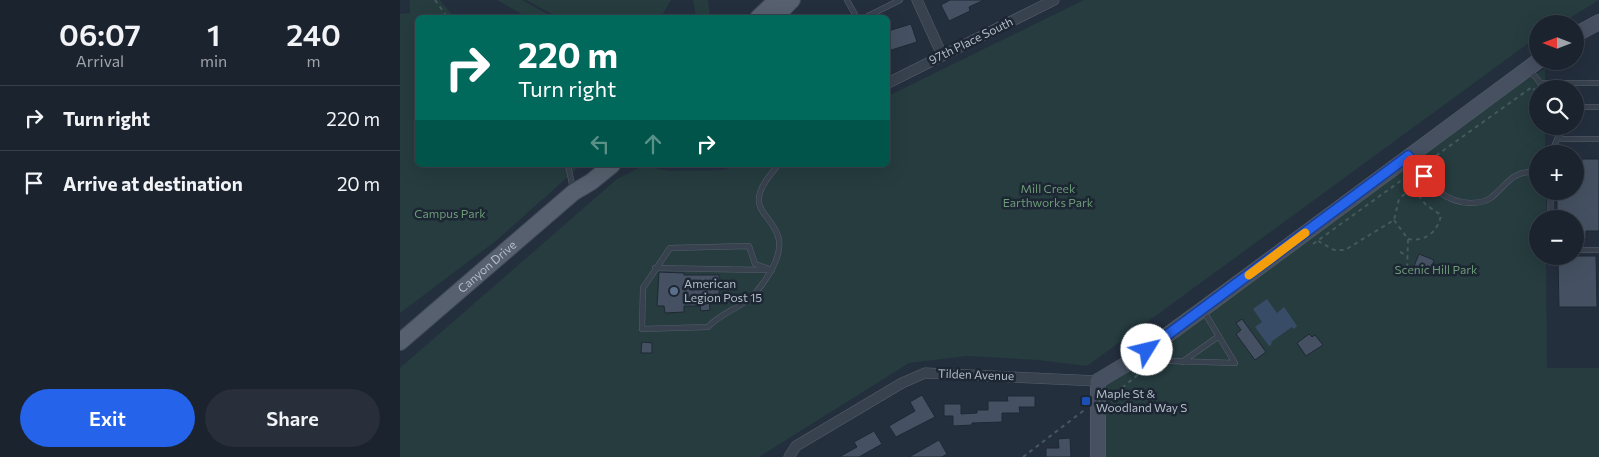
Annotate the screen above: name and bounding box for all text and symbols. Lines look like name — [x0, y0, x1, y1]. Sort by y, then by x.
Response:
street label: 97th Place South — [926, 14, 1015, 67]
text: 06:07 — [59, 15, 141, 52]
text: 1 — [207, 15, 220, 52]
text: 240 — [286, 15, 341, 52]
north arrow — [1529, 15, 1584, 70]
map controls — [1529, 15, 1584, 265]
text: 220 m — [518, 32, 618, 75]
icon: right — [435, 35, 500, 100]
text: Arrival — [76, 51, 124, 70]
text: min — [200, 51, 227, 70]
text: m — [307, 51, 321, 70]
text: Turn right — [518, 75, 616, 102]
button: search — [1529, 80, 1584, 135]
icon: right — [20, 104, 48, 132]
text: Turn right — [63, 107, 150, 130]
text: 220 m — [326, 107, 380, 130]
icon: left — [586, 130, 614, 158]
icon: ahead — [639, 130, 667, 158]
icon: right — [692, 130, 720, 158]
button: + — [1529, 145, 1584, 200]
pin — [1403, 155, 1445, 197]
icon: arrive — [1410, 162, 1438, 190]
icon: arrive — [20, 169, 48, 197]
text: Arrive at destination — [63, 172, 243, 195]
text: 20 m — [337, 172, 380, 195]
park label: Mill Creek Earthworks Park — [1003, 181, 1094, 209]
park label: Campus Park — [414, 206, 486, 220]
button: − — [1529, 210, 1584, 265]
street label: Canyon Drive — [454, 237, 519, 295]
park label: Scenic Hill Park — [1394, 262, 1478, 276]
place label: American Legion Post 15 — [684, 276, 762, 304]
marker: American Legion Post 15 — [668, 285, 680, 297]
position arrow — [1120, 323, 1172, 375]
street label: Tilden Avenue — [938, 366, 1014, 382]
place label: Maple St & Woodland Way S — [1096, 386, 1187, 414]
button: Exit — [20, 389, 195, 447]
button: Share — [205, 389, 380, 447]
marker: Maple St & Woodland Way S — [1080, 395, 1092, 407]

